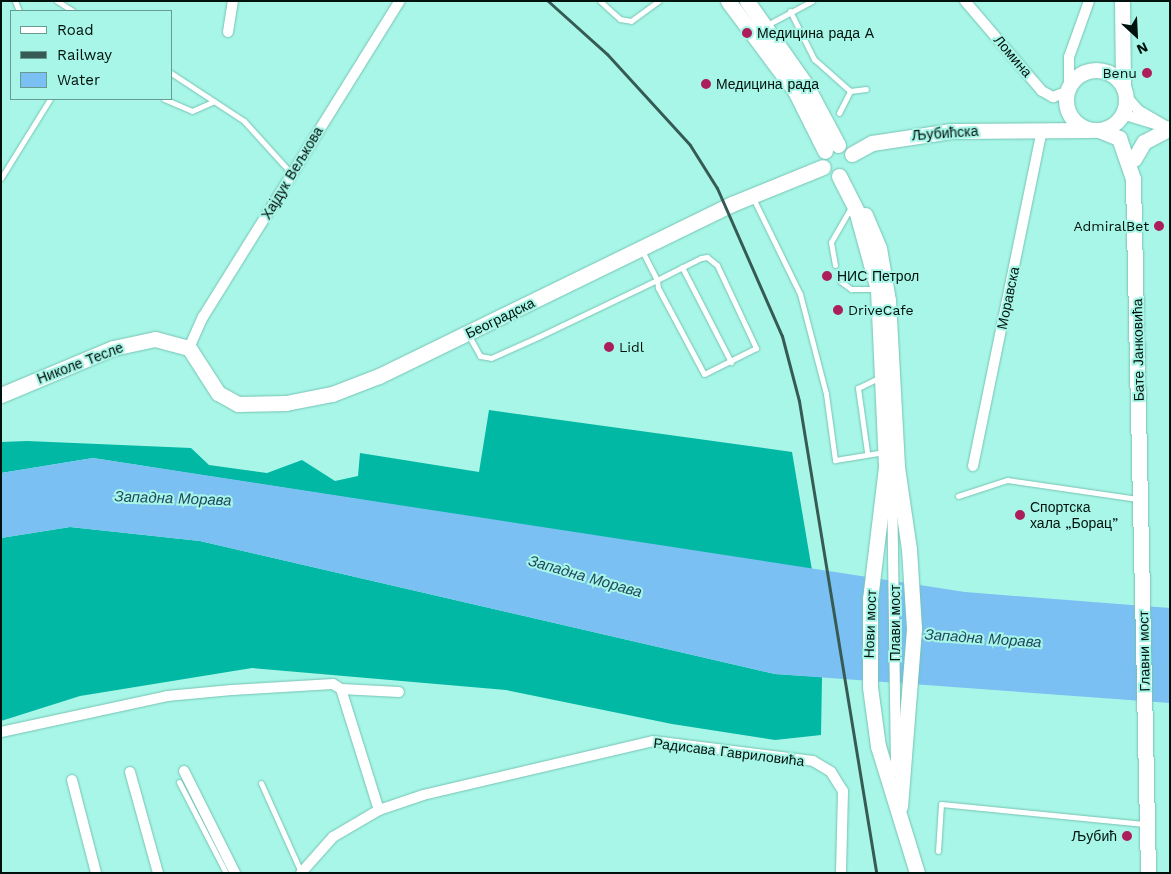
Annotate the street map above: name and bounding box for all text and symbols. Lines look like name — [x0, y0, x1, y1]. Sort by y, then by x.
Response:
legend — [10, 10, 172, 100]
north arrow — [1111, 10, 1161, 60]
text: Road — [57, 21, 94, 39]
place label: Медицина рада А — [757, 25, 874, 41]
marker: Медицина рада А — [741, 27, 753, 39]
street label: Ломина — [990, 32, 1036, 80]
text: N — [1134, 39, 1150, 58]
text: Railway — [57, 46, 112, 64]
place label: Benu — [1102, 65, 1137, 81]
marker: Benu — [1141, 67, 1153, 79]
text: Water — [57, 71, 100, 89]
place label: Медицина рада — [716, 76, 819, 92]
marker: Медицина рада — [700, 78, 712, 90]
street label: Љубићска — [911, 122, 979, 144]
street label: Хајдук Вељкова — [258, 124, 326, 222]
place label: AdmiralBet — [1073, 218, 1149, 234]
marker: AdmiralBet — [1153, 220, 1165, 232]
street label: Моравска — [993, 265, 1023, 331]
place label: НИС Петрол — [837, 268, 919, 284]
marker: НИС Петрол — [821, 270, 833, 282]
street label: Београдска — [463, 294, 537, 342]
street label: Бате Јанковића — [1129, 298, 1147, 402]
place label: DriveCafe — [848, 302, 914, 318]
marker: DriveCafe — [832, 304, 844, 316]
street label: Николе Тесле — [35, 339, 125, 387]
place label: Lidl — [619, 339, 644, 355]
marker: Lidl — [603, 341, 615, 353]
water label: Западна Морава — [114, 488, 232, 510]
place label: Спортска хала „Борац” — [1030, 499, 1118, 532]
marker: Спортска хала „Борац” — [1014, 509, 1026, 521]
water label: Западна Морава — [526, 552, 644, 602]
street label: Плави мост — [887, 585, 903, 661]
street label: Нови мост — [860, 589, 880, 659]
street label: Главни мост — [1135, 610, 1153, 692]
water label: Западна Морава — [924, 626, 1042, 652]
street label: Радисава Гавриловића — [653, 734, 805, 770]
place label: Љубић — [1071, 828, 1117, 844]
marker: Љубић — [1121, 830, 1133, 842]

